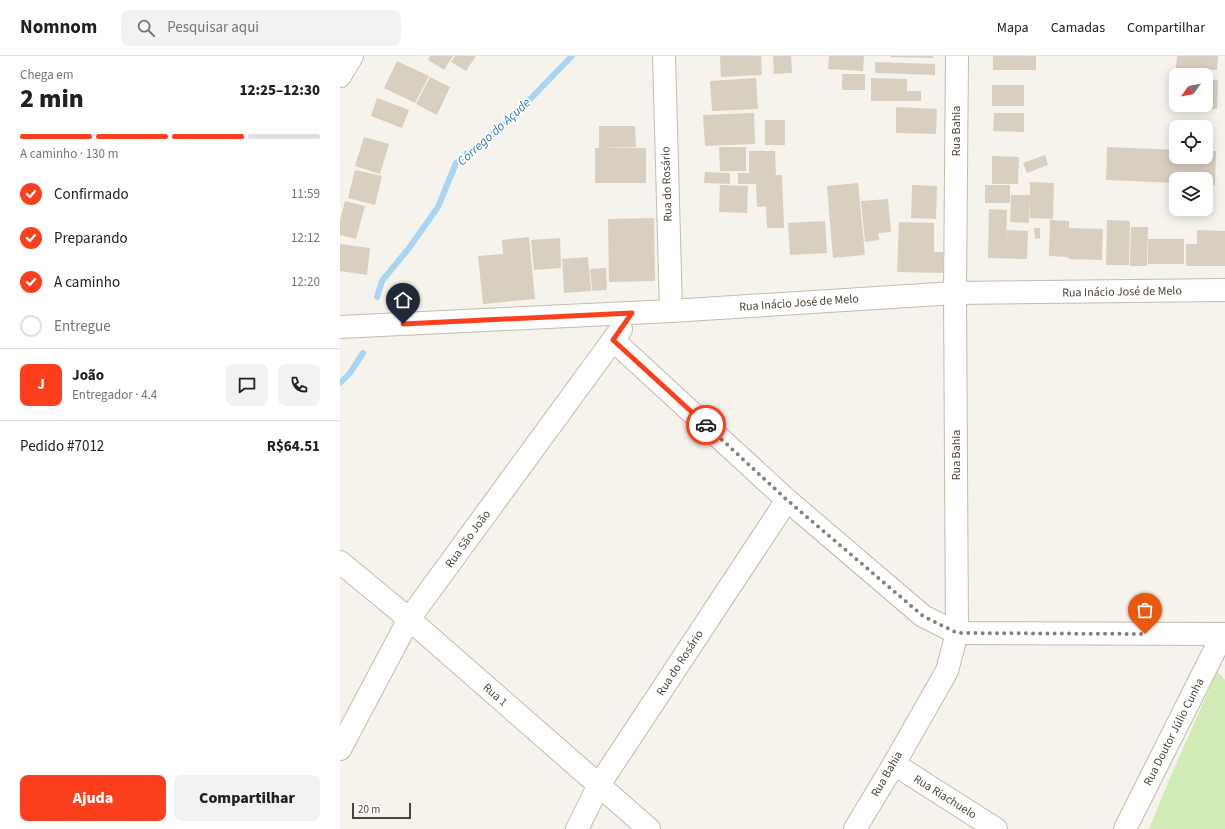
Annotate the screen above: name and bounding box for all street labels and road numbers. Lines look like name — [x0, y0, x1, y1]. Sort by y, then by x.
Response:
street label: Rua Bahia — [948, 106, 965, 156]
street label: Rua do Rosário — [657, 146, 677, 222]
street label: Rua Inácio José de Melo — [1062, 282, 1182, 302]
street label: Rua Inácio José de Melo — [739, 290, 859, 316]
street label: Rua Bahia — [948, 430, 965, 480]
street label: Rua São João — [441, 507, 495, 571]
street label: Rua do Rosário — [652, 627, 708, 699]
street label: Rua Doutor Júlio Cunha — [1139, 675, 1209, 789]
street label: Rua 1 — [479, 679, 511, 711]
street label: Rua Bahia — [867, 748, 907, 800]
street label: Rua Riachuelo — [910, 771, 980, 823]

